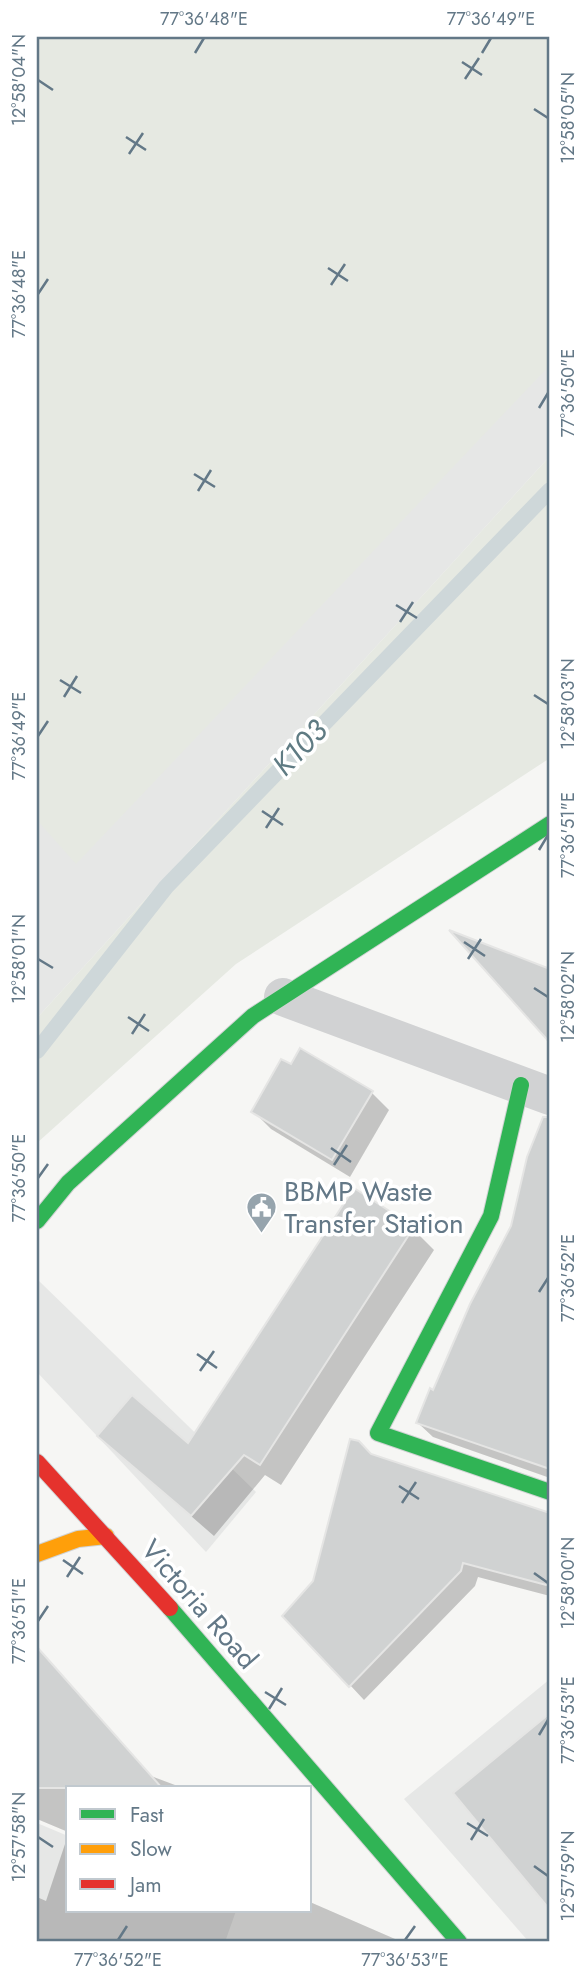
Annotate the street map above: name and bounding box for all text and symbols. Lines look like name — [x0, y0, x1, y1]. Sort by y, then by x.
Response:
text: 77°36'48"E — [160, 6, 248, 32]
text: 77°36'49"E — [447, 6, 535, 32]
text: 12°58'04"N — [6, 34, 32, 126]
text: 12°58'05"N — [555, 72, 581, 164]
text: 77°36'48"E — [6, 250, 32, 338]
text: 77°36'50"E — [555, 349, 581, 437]
text: 12°58'03"N — [555, 658, 581, 750]
text: 77°36'49"E — [6, 692, 32, 780]
water label: K103 — [262, 709, 338, 785]
text: 77°36'51"E — [555, 792, 581, 878]
text: 12°58'01"N — [6, 914, 32, 1004]
text: 12°58'02"N — [555, 951, 581, 1043]
text: 77°36'50"E — [6, 1134, 32, 1222]
place label: BBMP Waste Transfer Station — [284, 1171, 464, 1244]
public building icon: BBMP Waste Transfer Station — [244, 1190, 278, 1234]
text: 77°36'52"E — [555, 1234, 581, 1322]
street label: Victoria Road — [132, 1530, 268, 1678]
text: 12°58'00"N — [555, 1537, 581, 1629]
text: 77°36'51"E — [6, 1578, 32, 1664]
text: 77°36'53"E — [555, 1676, 581, 1764]
legend — [66, 1786, 312, 1912]
text: 12°57'58"N — [6, 1792, 32, 1882]
text: Fast — [130, 1800, 163, 1830]
text: 12°57'59"N — [555, 1831, 581, 1921]
text: Slow — [130, 1834, 172, 1864]
text: Jam — [127, 1870, 162, 1900]
text: 77°36'52"E — [74, 1947, 162, 1973]
text: 77°36'53"E — [361, 1947, 449, 1973]

